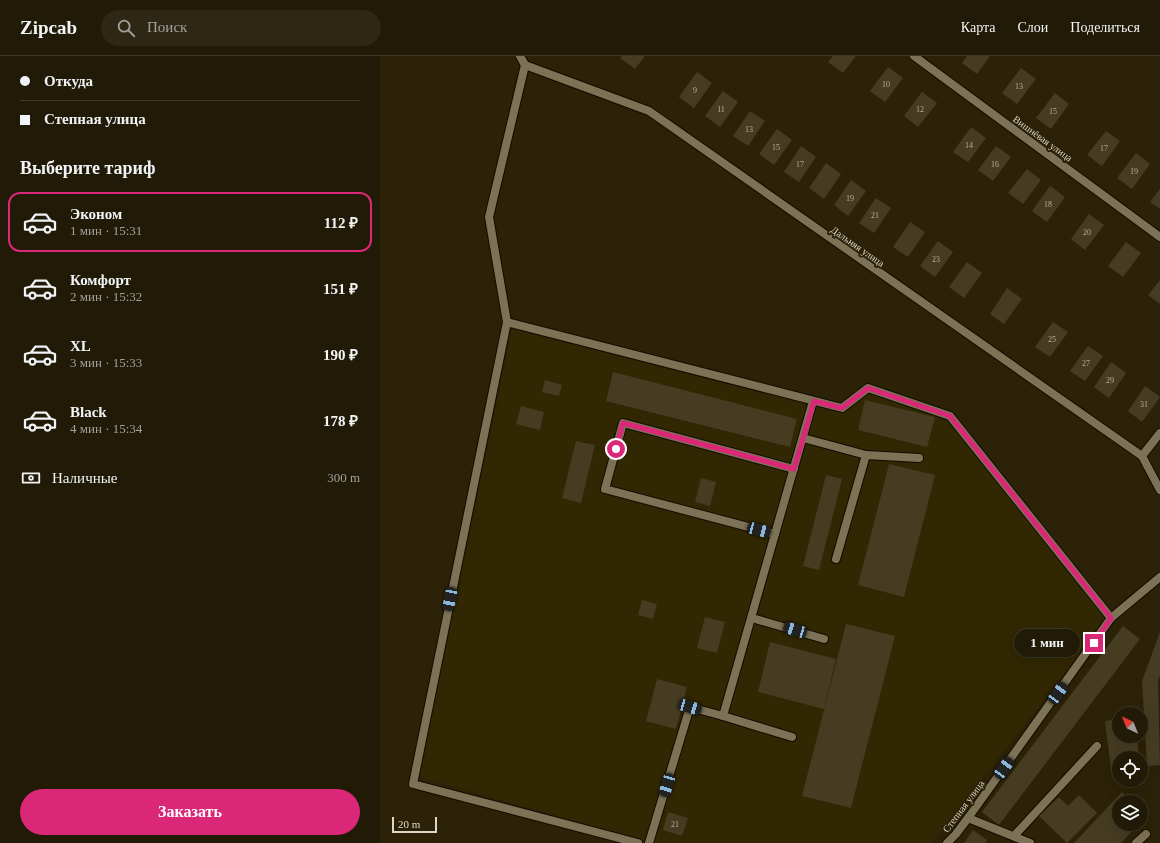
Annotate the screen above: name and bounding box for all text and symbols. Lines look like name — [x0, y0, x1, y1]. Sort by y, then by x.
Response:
search box — [101, 10, 381, 46]
text: Zipcab — [20, 17, 77, 38]
icon: search — [115, 17, 137, 39]
text: Поиск — [147, 19, 187, 35]
text: Карта — [961, 20, 995, 35]
text: Слои — [1017, 20, 1048, 35]
text: Поделиться — [1070, 20, 1140, 35]
text: Откуда — [44, 73, 93, 89]
house number: 10 — [882, 80, 890, 89]
house number: 13 — [1015, 82, 1023, 91]
house number: 9 — [693, 86, 697, 95]
house number: 11 — [717, 105, 725, 114]
house number: 12 — [916, 105, 924, 114]
house number: 15 — [1049, 107, 1057, 116]
text: Степная улица — [44, 111, 146, 127]
street label: Вишнёвая улица — [1011, 113, 1075, 164]
house number: 13 — [745, 125, 753, 134]
house number: 14 — [965, 141, 973, 150]
house number: 15 — [772, 143, 780, 152]
house number: 17 — [1100, 144, 1108, 153]
text: Выберите тариф — [20, 158, 155, 178]
house number: 17 — [796, 160, 804, 169]
house number: 16 — [991, 160, 999, 169]
house number: 19 — [1130, 167, 1138, 176]
house number: 19 — [846, 194, 854, 203]
house number: 18 — [1044, 200, 1052, 209]
icon: car — [22, 204, 58, 240]
text: Эконом — [70, 206, 122, 222]
house number: 21 — [871, 211, 879, 220]
text: 112 ₽ — [324, 215, 358, 231]
text: 1 мин · 15:31 — [70, 223, 142, 238]
street label: Дальняя улица — [829, 224, 887, 269]
house number: 20 — [1083, 228, 1091, 237]
house number: 23 — [932, 255, 940, 264]
icon: car — [22, 270, 58, 306]
text: Комфорт — [70, 272, 131, 288]
text: 151 ₽ — [323, 281, 358, 297]
text: 2 мин · 15:32 — [70, 289, 142, 304]
house number: 25 — [1048, 335, 1056, 344]
icon: car — [22, 336, 58, 372]
text: XL — [70, 338, 91, 354]
text: 190 ₽ — [323, 347, 358, 363]
text: 3 мин · 15:33 — [70, 355, 142, 370]
house number: 27 — [1082, 359, 1090, 368]
house number: 29 — [1106, 376, 1114, 385]
house number: 31 — [1140, 400, 1148, 409]
icon: car — [22, 402, 58, 438]
text: Black — [70, 404, 107, 420]
text: 178 ₽ — [323, 413, 358, 429]
text: 4 мин · 15:34 — [70, 421, 142, 436]
route start — [607, 440, 625, 458]
icon: cash — [20, 467, 42, 489]
text: Наличные — [52, 470, 117, 486]
text: 300 m — [327, 470, 360, 485]
car — [746, 521, 772, 539]
car — [442, 586, 458, 612]
car — [782, 621, 808, 639]
callout: 1 мин — [1014, 629, 1080, 657]
route end — [1085, 634, 1103, 652]
text: 1 мин — [1030, 635, 1064, 650]
car — [1046, 680, 1070, 706]
car — [677, 698, 703, 716]
north arrow — [1112, 707, 1148, 743]
map controls — [1112, 707, 1148, 831]
button: locate — [1112, 751, 1148, 787]
car — [992, 755, 1016, 781]
car — [658, 772, 676, 798]
street label: Степная улица — [940, 778, 987, 834]
button: Заказать — [20, 789, 360, 835]
button: layers — [1112, 795, 1148, 831]
scale bar — [392, 815, 437, 834]
text: 20 m — [398, 818, 420, 830]
house number: 21 — [671, 820, 679, 829]

